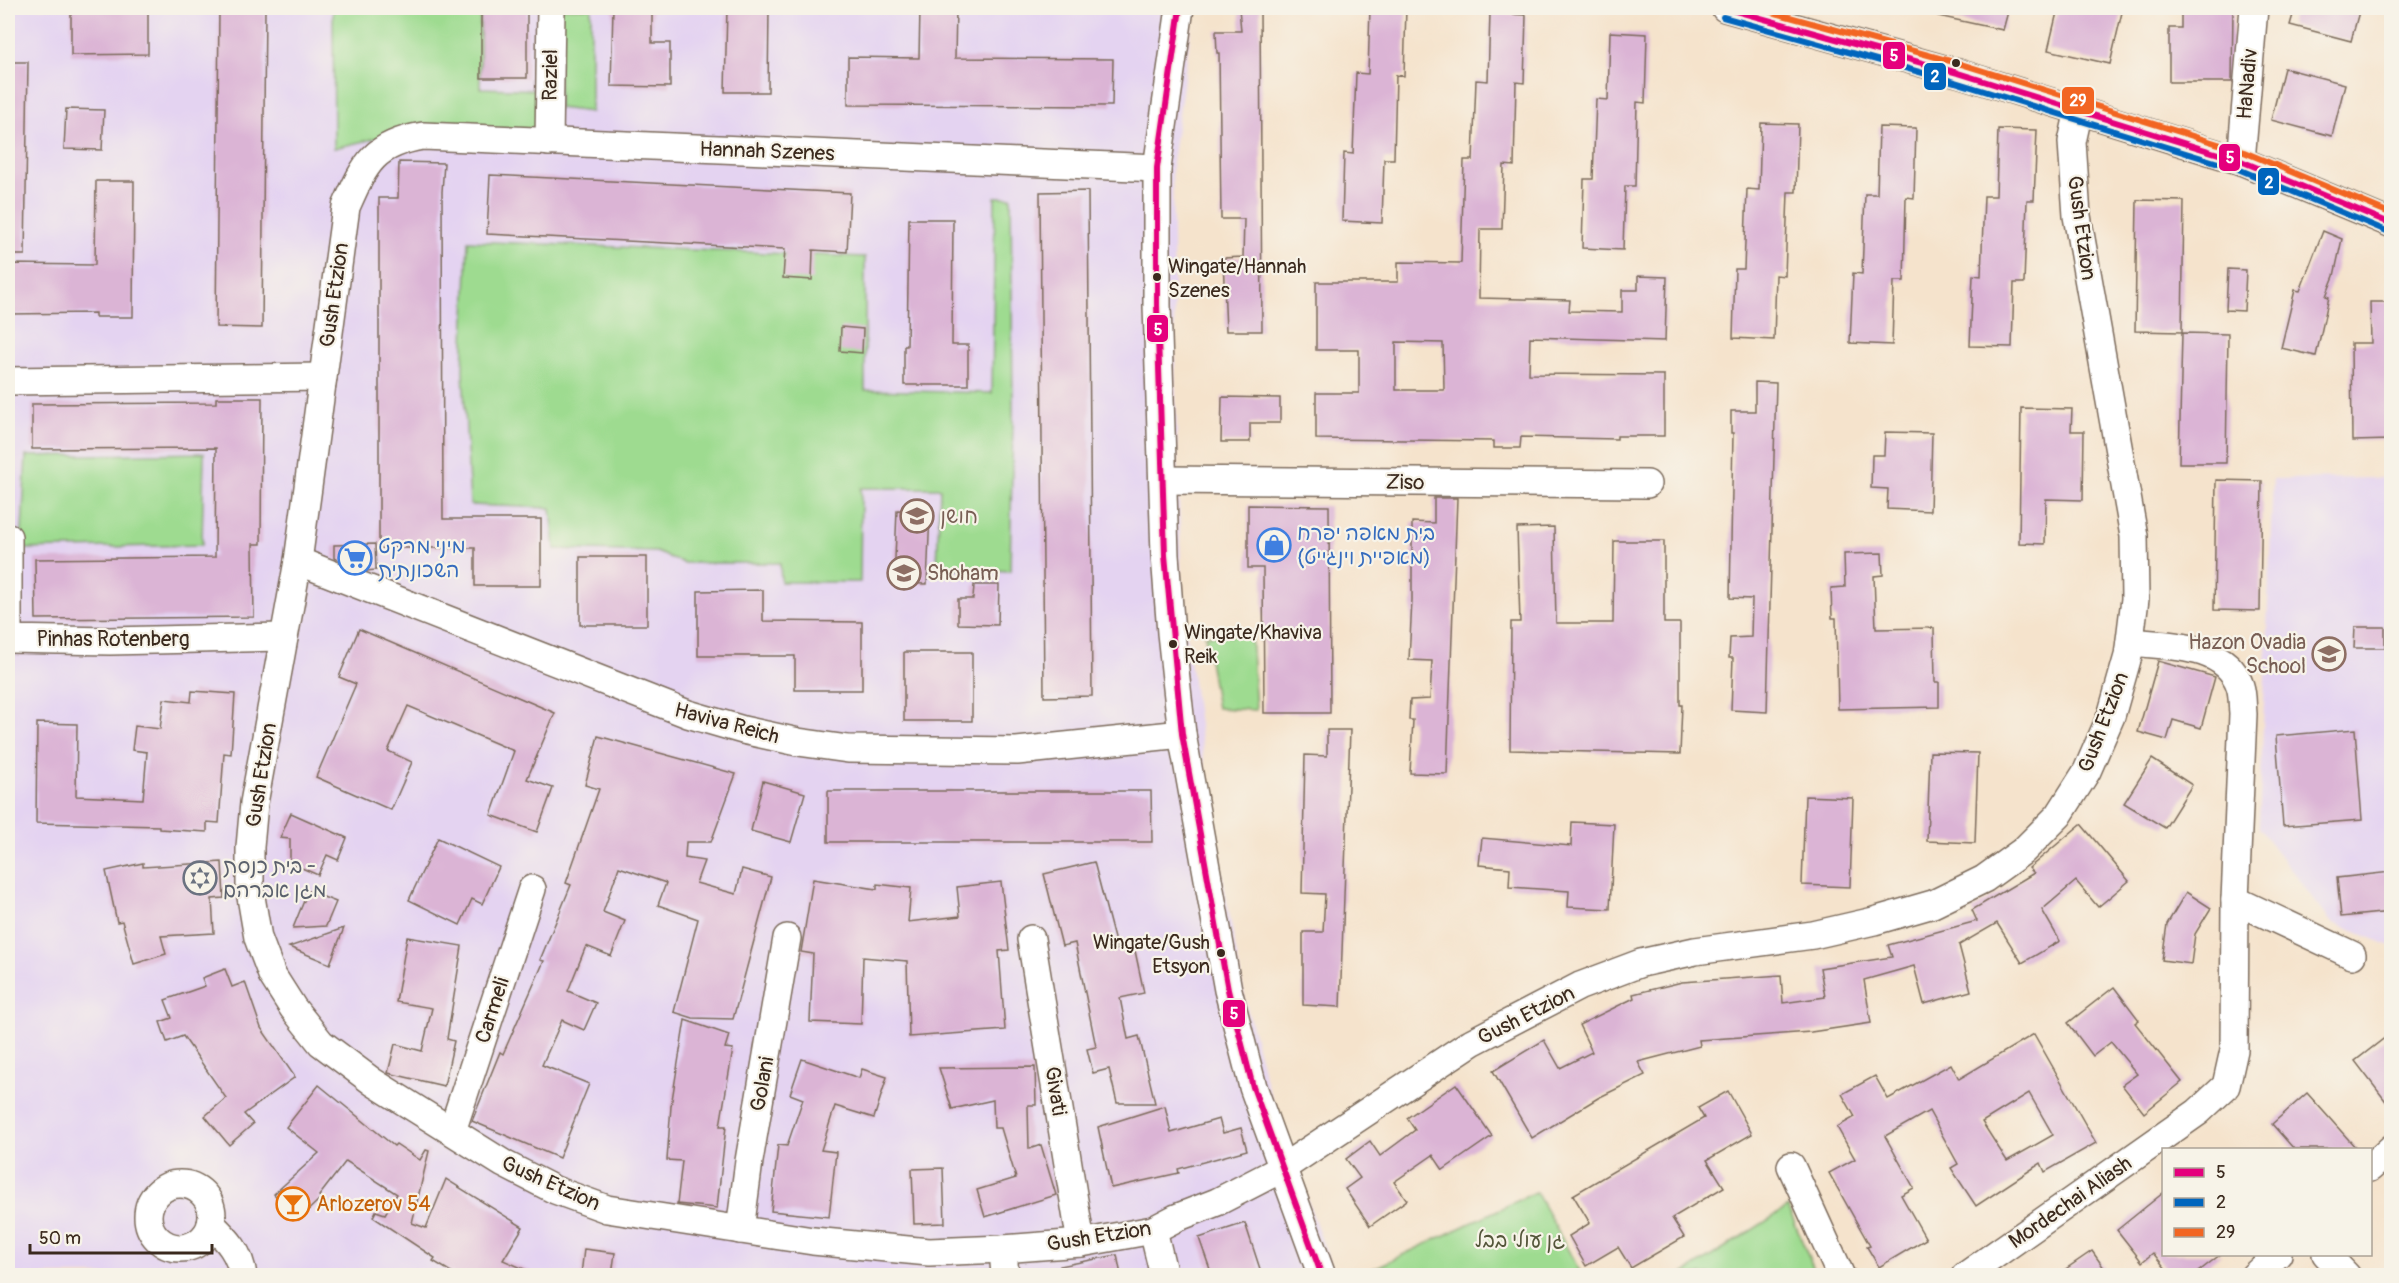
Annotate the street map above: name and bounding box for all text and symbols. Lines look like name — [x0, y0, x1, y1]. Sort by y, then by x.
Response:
line badge: 5 — [1882, 41, 1906, 70]
text: 5 — [1890, 46, 1899, 66]
street label: HaNadiv — [2231, 47, 2264, 121]
street label: Raziel — [537, 49, 564, 101]
unlabelled marker — [1950, 57, 1962, 69]
line badge: 2 — [1923, 62, 1947, 91]
text: 2 — [1931, 67, 1940, 87]
line badge: 29 — [2061, 86, 2095, 115]
text: 29 — [2069, 91, 2087, 111]
street label: Hannah Szenes — [699, 136, 836, 167]
line badge: 5 — [2218, 143, 2241, 172]
text: 5 — [2226, 148, 2235, 168]
line badge: 2 — [2257, 167, 2280, 196]
text: 2 — [2265, 173, 2274, 193]
street label: Gush Etzion — [2061, 174, 2102, 282]
street label: Gush Etzion — [314, 241, 355, 349]
place label: Wingate/Hannah Szenes — [1168, 254, 1306, 303]
marker: Wingate/Hannah Szenes — [1151, 271, 1163, 283]
line badge: 5 — [1146, 314, 1169, 343]
text: 5 — [1154, 320, 1163, 340]
street label: Ziso — [1385, 469, 1425, 496]
school or university icon: חושן — [899, 498, 935, 534]
place label: חושן — [940, 503, 978, 530]
place label: בית מאפה יפרח (מאפיית וינגייט) — [1297, 520, 1435, 571]
shop icon: בית מאפה יפרח (מאפיית וינגייט) — [1256, 527, 1292, 563]
place label: מיני מרקט השכונתית — [378, 533, 466, 584]
supermarket icon: מיני מרקט השכונתית — [337, 540, 373, 576]
school or university icon: Shoham — [886, 555, 922, 591]
place label: Shoham — [927, 560, 999, 587]
place label: Wingate/Khaviva Reik — [1184, 620, 1322, 669]
street label: Pinhas Rotenberg — [36, 626, 190, 653]
place label: Hazon Ovadia School — [2188, 629, 2306, 680]
school or university icon: Hazon Ovadia School — [2311, 636, 2347, 672]
marker: Wingate/Khaviva Reik — [1167, 638, 1179, 650]
street label: Gush Etzion — [2072, 668, 2135, 776]
street label: Haviva Reich — [671, 697, 782, 750]
street label: Gush Etzion — [240, 721, 283, 829]
place label: בית כנסת - מגן אברהם — [223, 853, 327, 904]
synagogue icon: בית כנסת - מגן אברהם — [182, 860, 218, 896]
place label: Wingate/Gush Etsyon — [1093, 930, 1210, 979]
marker: Wingate/Gush Etsyon — [1215, 947, 1227, 959]
street label: Carmeli — [469, 973, 516, 1047]
street label: Gush Etzion — [1473, 980, 1579, 1051]
line badge: 5 — [1222, 999, 1246, 1028]
text: 5 — [1230, 1004, 1239, 1024]
street label: Golani — [744, 1054, 781, 1113]
street label: Givati — [1038, 1065, 1073, 1118]
legend — [2162, 1148, 2372, 1256]
street label: Gush Etzion — [497, 1150, 604, 1217]
street label: Mordechai Aliash — [2003, 1150, 2137, 1255]
text: 5 — [2216, 1161, 2226, 1184]
bar icon: Arlozerov 54 — [275, 1186, 311, 1222]
place label: Arlozerov 54 — [316, 1191, 431, 1218]
text: 2 — [2216, 1191, 2226, 1214]
street label: Gush Etzion — [1045, 1215, 1153, 1258]
scale bar — [30, 1217, 212, 1255]
text: 29 — [2216, 1221, 2235, 1244]
text: 50 m — [39, 1227, 81, 1250]
park label: גן עולי בבל — [1475, 1227, 1565, 1254]

